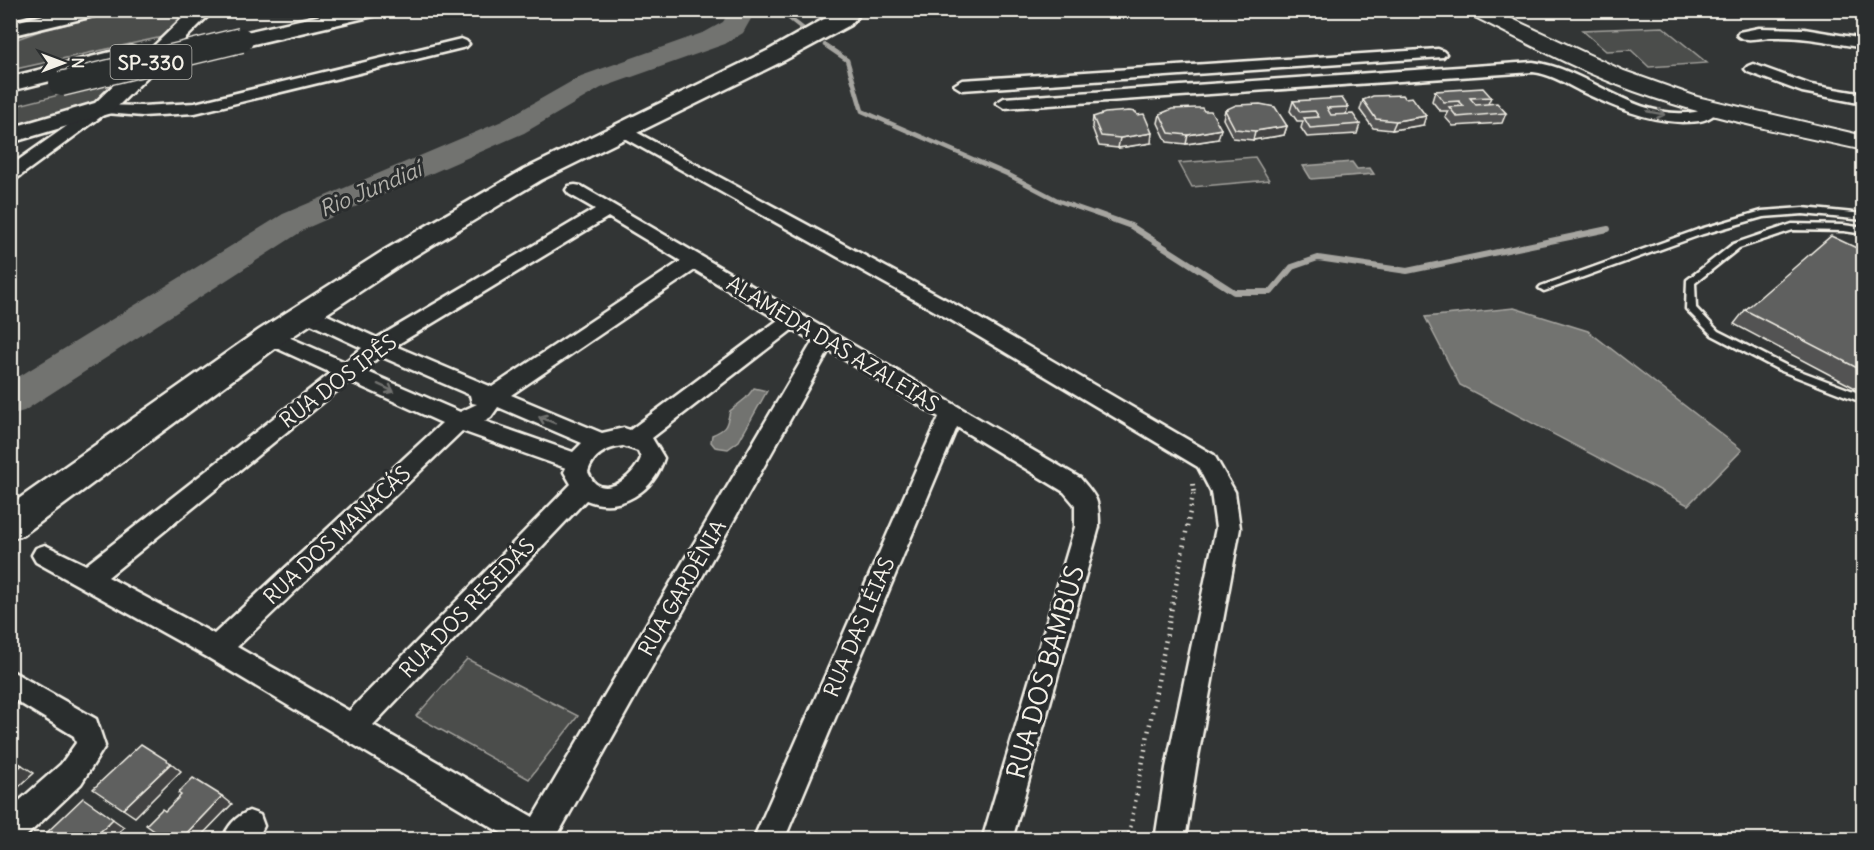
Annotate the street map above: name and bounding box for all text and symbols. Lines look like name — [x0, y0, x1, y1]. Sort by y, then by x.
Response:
north arrow — [33, 33, 93, 93]
road number: SP-330 — [110, 45, 192, 79]
text: N — [68, 57, 88, 69]
one-way arrow — [1646, 108, 1665, 119]
water label: Rio Jundiaí — [315, 153, 429, 223]
street label: ALAMEDA DAS AZALEIAS — [722, 270, 944, 418]
street label: RUA DOS IPÊS — [274, 328, 402, 434]
one-way arrow — [377, 384, 395, 395]
one-way arrow — [538, 414, 557, 425]
street label: RUA DOS MANACÁS — [258, 460, 416, 610]
street label: RUA GARDÊNIA — [632, 515, 732, 661]
street label: RUA DOS RESEDÁS — [394, 533, 540, 683]
street label: RUA DAS LÉIAS — [817, 553, 901, 701]
street label: RUA DOS BAMBUS — [999, 561, 1091, 783]

